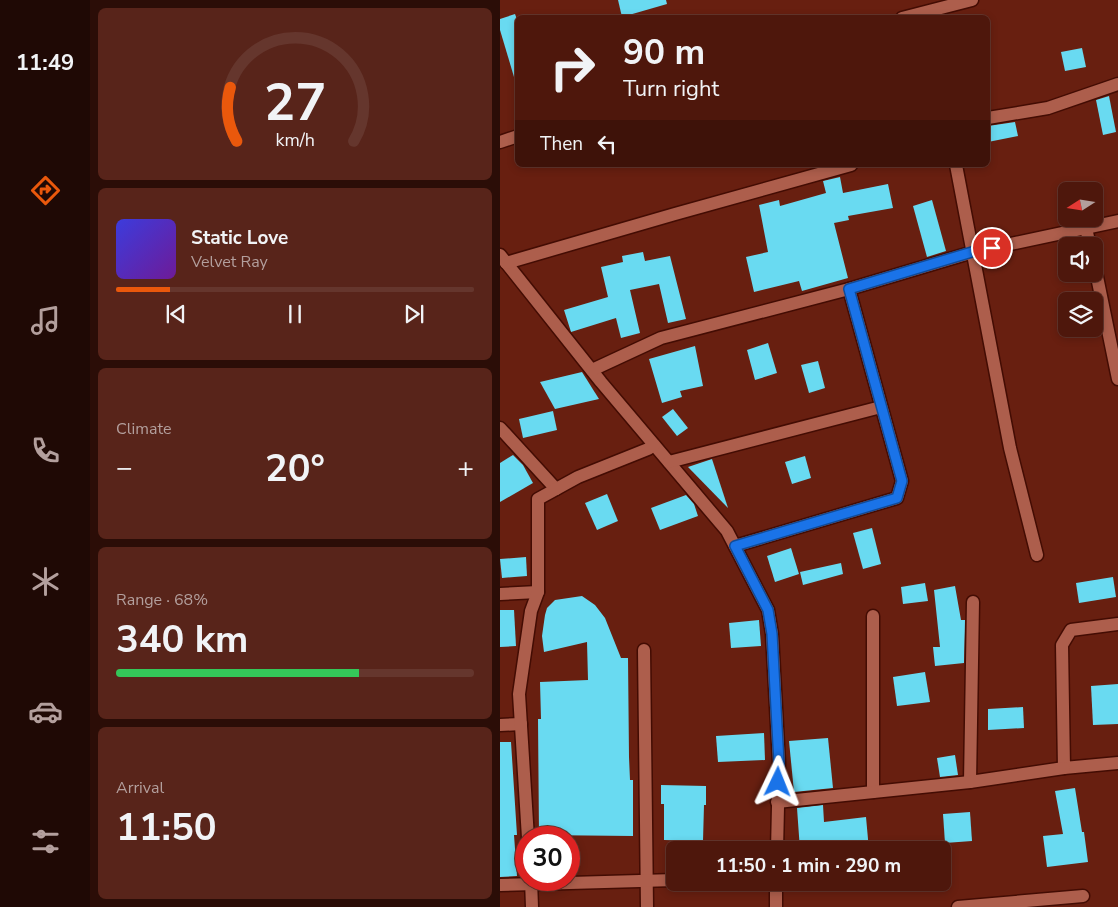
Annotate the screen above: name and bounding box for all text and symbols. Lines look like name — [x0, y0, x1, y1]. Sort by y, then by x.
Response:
text: 90 m — [623, 29, 705, 76]
icon: right — [540, 35, 605, 100]
text: 11:49 — [16, 48, 74, 78]
text: 27 — [264, 67, 326, 138]
text: Turn right — [623, 74, 719, 104]
text: km/h — [275, 128, 315, 152]
icon: left — [593, 130, 621, 158]
text: Then — [540, 131, 583, 157]
icon: directions — [28, 173, 63, 208]
north arrow — [1058, 182, 1102, 228]
map controls — [1058, 182, 1103, 337]
text: Static Love — [191, 225, 288, 251]
pin — [971, 227, 1013, 269]
icon: arrive — [978, 234, 1006, 262]
button: sound — [1058, 237, 1103, 282]
text: Velvet Ray — [191, 251, 268, 273]
button: layers — [1058, 292, 1103, 337]
icon: previous — [162, 300, 190, 328]
icon: pause — [281, 300, 309, 328]
icon: next — [400, 300, 428, 328]
icon: music — [28, 303, 63, 338]
text: Climate — [116, 418, 171, 440]
icon: phone — [28, 433, 63, 468]
text: 20° — [265, 443, 325, 494]
text: − — [116, 449, 133, 487]
text: + — [457, 449, 474, 487]
icon: climate — [28, 564, 63, 599]
text: Range · 68% — [116, 589, 208, 611]
text: 340 km — [116, 614, 248, 665]
icon: car — [28, 694, 63, 729]
position arrow — [751, 755, 803, 807]
text: Arrival — [116, 777, 164, 799]
text: 11:50 — [116, 802, 217, 853]
icon: filters — [28, 824, 63, 859]
speed limit sign: 30 — [515, 826, 580, 891]
text: 11:50 · 1 min · 290 m — [716, 853, 901, 879]

